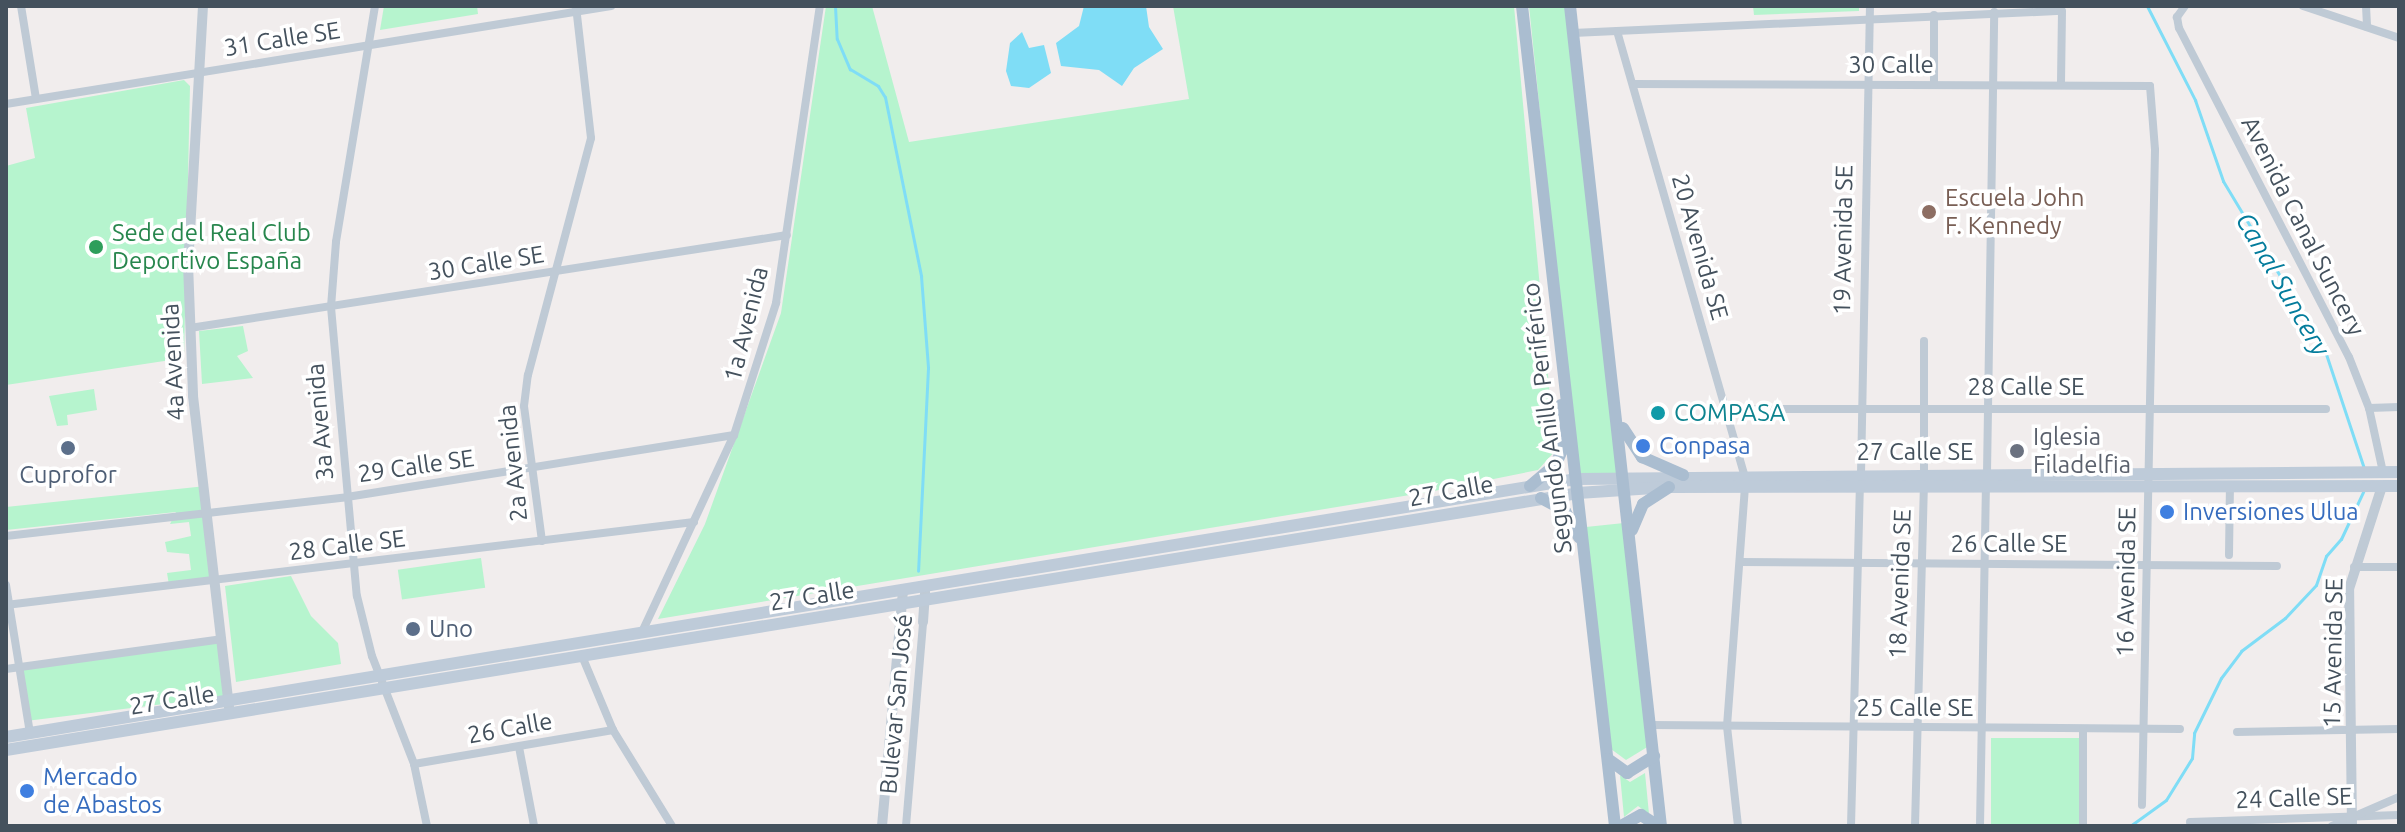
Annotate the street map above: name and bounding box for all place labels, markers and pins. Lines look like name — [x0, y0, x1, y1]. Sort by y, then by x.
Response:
place label: Escuela John F. Kennedy — [1945, 184, 2084, 240]
marker: Escuela John F. Kennedy — [1920, 203, 1938, 221]
place label: Sede del Real Club Deportivo España — [112, 219, 311, 275]
marker: Sede del Real Club Deportivo España — [87, 238, 105, 256]
place label: COMPASA — [1674, 399, 1785, 427]
marker: COMPASA — [1649, 404, 1667, 422]
place label: Iglesia Filadelfia — [2033, 423, 2131, 479]
place label: Conpasa — [1659, 432, 1751, 460]
marker: Conpasa — [1634, 437, 1652, 455]
marker: Cuprofor — [59, 439, 77, 457]
marker: Iglesia Filadelfia — [2008, 442, 2026, 460]
place label: Cuprofor — [19, 461, 117, 489]
place label: Inversiones Ulua — [2183, 498, 2359, 526]
marker: Inversiones Ulua — [2158, 503, 2176, 521]
place label: Uno — [429, 615, 473, 643]
marker: Uno — [404, 620, 422, 638]
place label: Mercado de Abastos — [43, 763, 162, 819]
marker: Mercado de Abastos — [18, 782, 36, 800]

